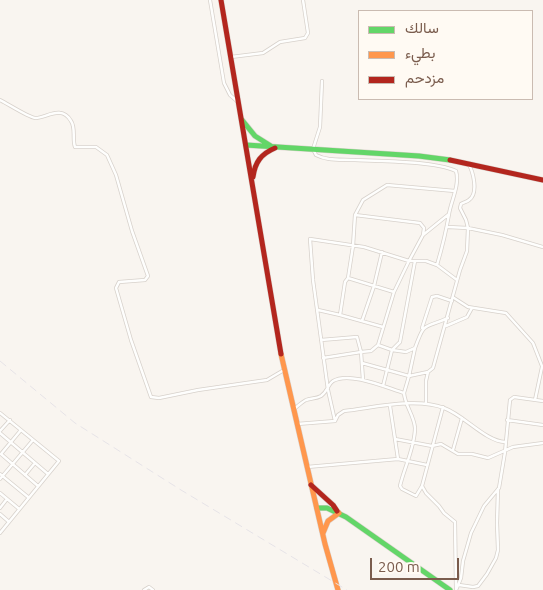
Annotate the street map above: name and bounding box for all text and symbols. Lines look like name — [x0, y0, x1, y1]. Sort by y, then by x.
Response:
legend — [358, 10, 533, 100]
text: سالك — [405, 19, 439, 36]
text: بطيء — [405, 44, 435, 61]
text: مزدحم — [405, 69, 444, 86]
scale bar — [373, 548, 462, 580]
text: 200 m — [378, 558, 420, 575]

